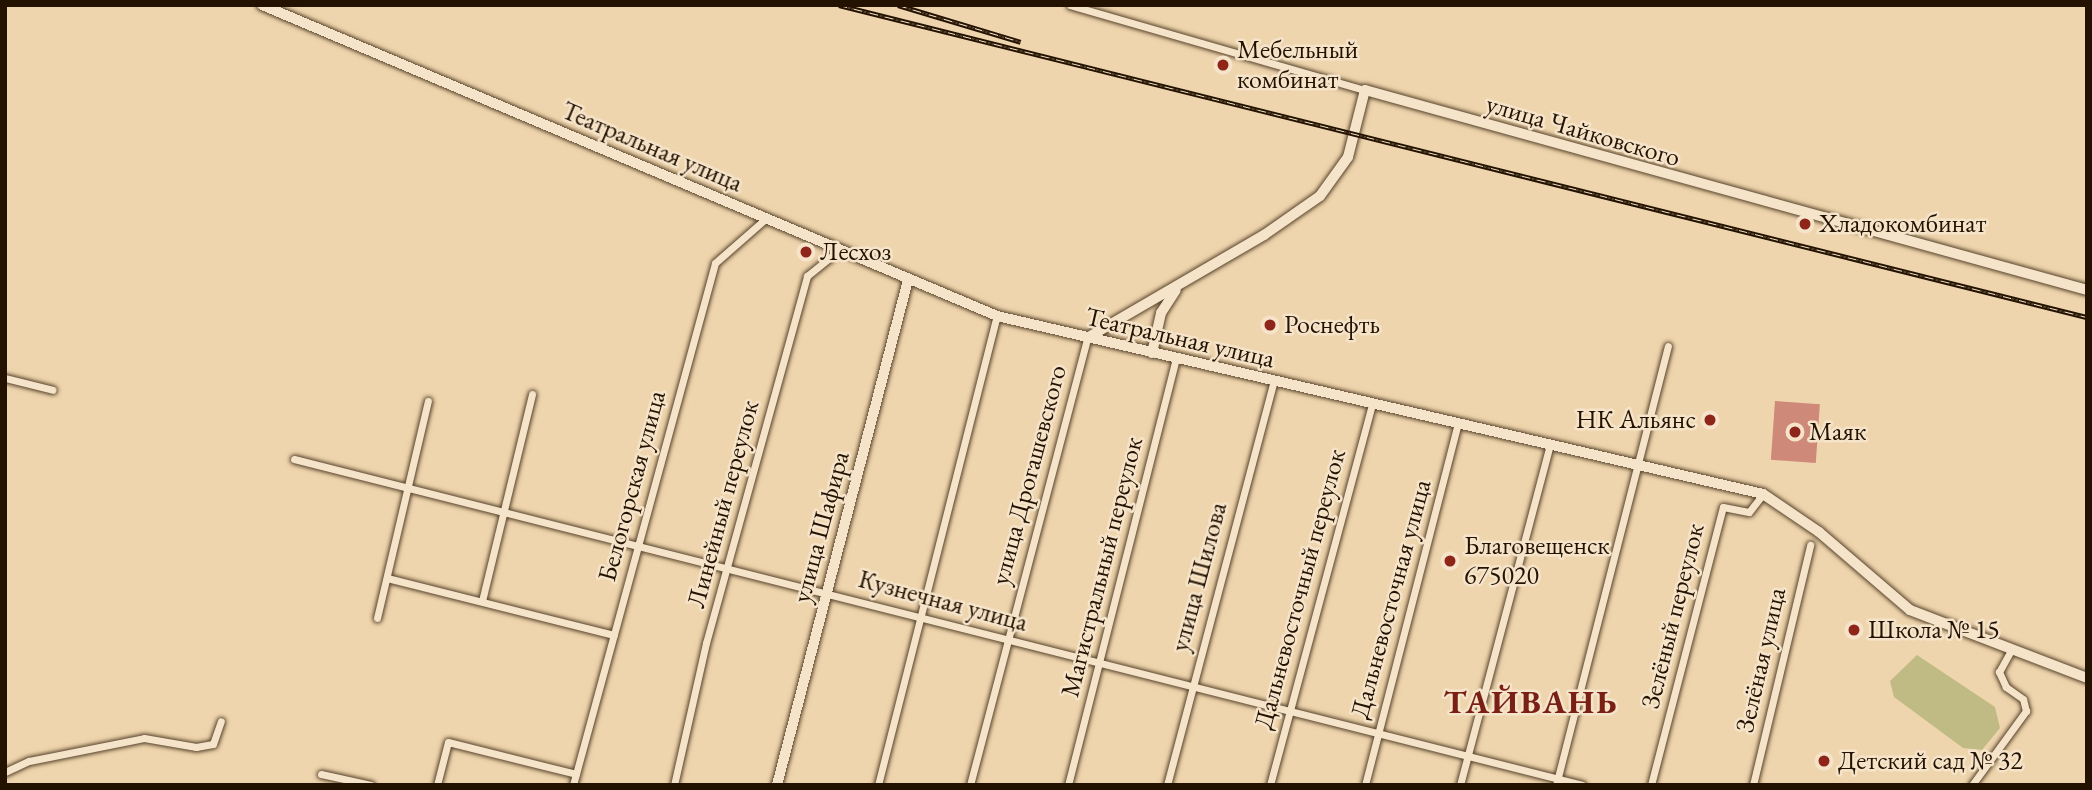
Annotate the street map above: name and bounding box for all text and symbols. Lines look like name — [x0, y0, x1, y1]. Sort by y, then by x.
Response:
place label: Мебельный комбинат — [1237, 34, 1358, 96]
marker: Мебельный комбинат — [1215, 57, 1231, 73]
street label: улица Чайковского — [1482, 88, 1684, 174]
street label: Театральная улица — [557, 95, 747, 199]
place label: Хладокомбинат — [1819, 208, 1986, 240]
marker: Хладокомбинат — [1797, 216, 1813, 232]
place label: Лесхоз — [820, 236, 891, 268]
marker: Лесхоз — [798, 244, 814, 260]
street label: Театральная улица — [1082, 301, 1278, 375]
place label: Роснефть — [1284, 309, 1380, 341]
marker: Роснефть — [1262, 317, 1278, 333]
street label: улица Дрогашевского — [985, 362, 1073, 588]
street label: Белогорская улица — [592, 387, 672, 585]
street label: Линейный переулок — [680, 397, 766, 611]
place label: НК Альянс — [1576, 404, 1696, 436]
marker: НК Альянс — [1702, 412, 1718, 428]
place label: Маяк — [1809, 416, 1866, 448]
marker: Маяк — [1787, 424, 1803, 440]
street label: Магистральный переулок — [1055, 434, 1149, 700]
street label: Дальневосточный переулок — [1248, 446, 1352, 732]
street label: улица Шафира — [786, 448, 856, 606]
street label: Дальневосточная улица — [1344, 476, 1438, 722]
street label: улица Шилова — [1164, 499, 1234, 655]
street label: Зелёный переулок — [1635, 520, 1711, 712]
place label: Благовещенск 675020 — [1464, 530, 1610, 592]
marker: Благовещенск 675020 — [1442, 553, 1458, 569]
street label: Кузнечная улица — [855, 563, 1031, 639]
street label: Зелёная улица — [1729, 585, 1793, 735]
place label: Школа № 15 — [1868, 614, 2000, 646]
marker: Школа № 15 — [1846, 622, 1862, 638]
district label: ТАЙВАНЬ — [1444, 682, 1618, 722]
place label: Детский сад № 32 — [1838, 745, 2023, 777]
marker: Детский сад № 32 — [1816, 753, 1832, 769]

